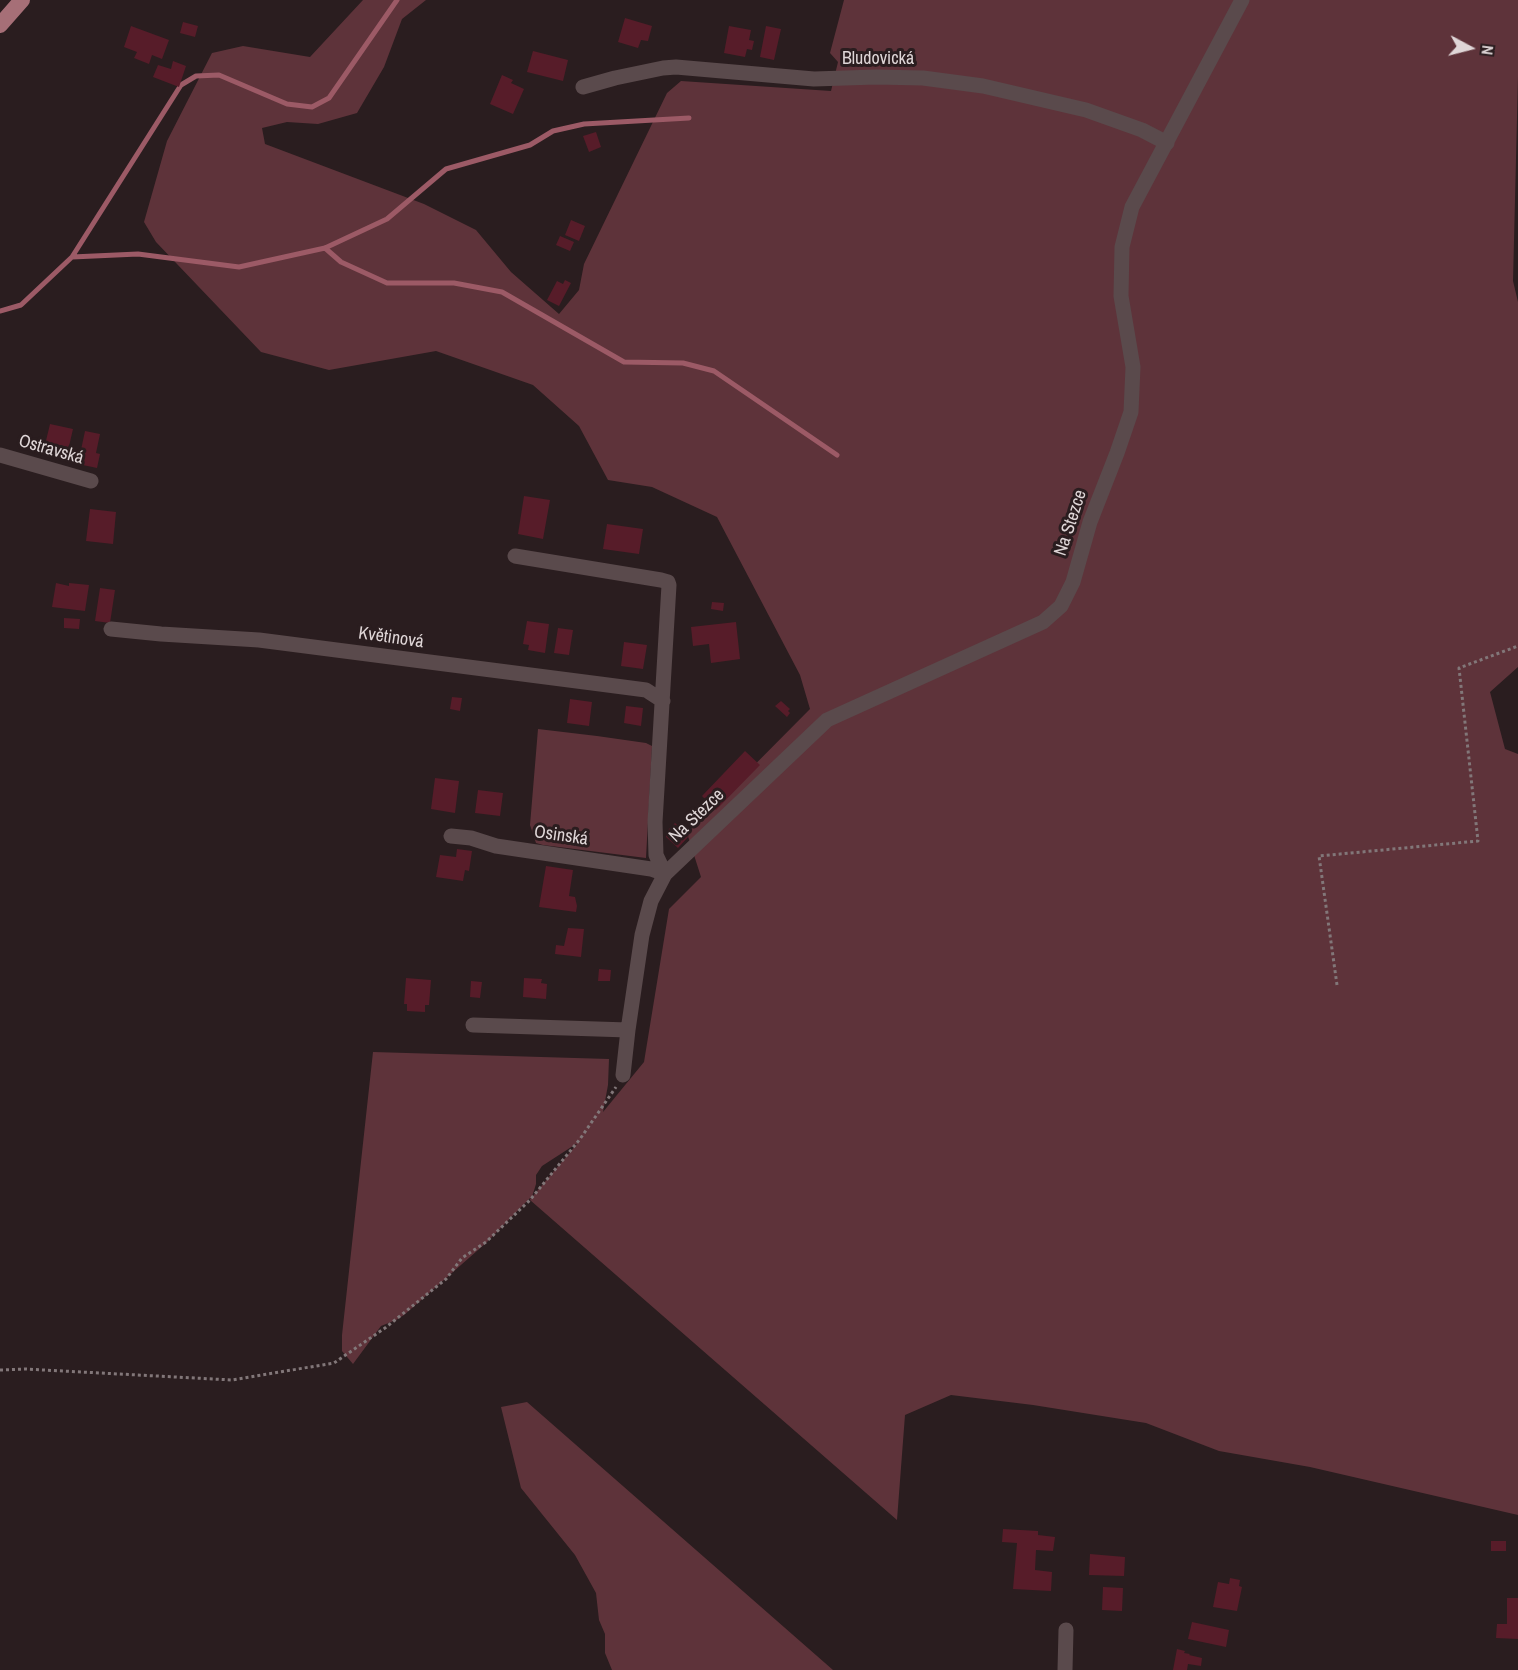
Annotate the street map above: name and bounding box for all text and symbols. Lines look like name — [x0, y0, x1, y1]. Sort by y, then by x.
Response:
north arrow — [1440, 18, 1500, 78]
text: N — [1476, 44, 1499, 56]
street label: Bludovická — [842, 48, 914, 70]
street label: Ostravská — [16, 430, 86, 470]
street label: Na Stezce — [1050, 487, 1092, 559]
street label: Květinová — [357, 623, 425, 653]
street label: Na Stezce — [665, 785, 729, 847]
street label: Osinská — [533, 822, 589, 850]

